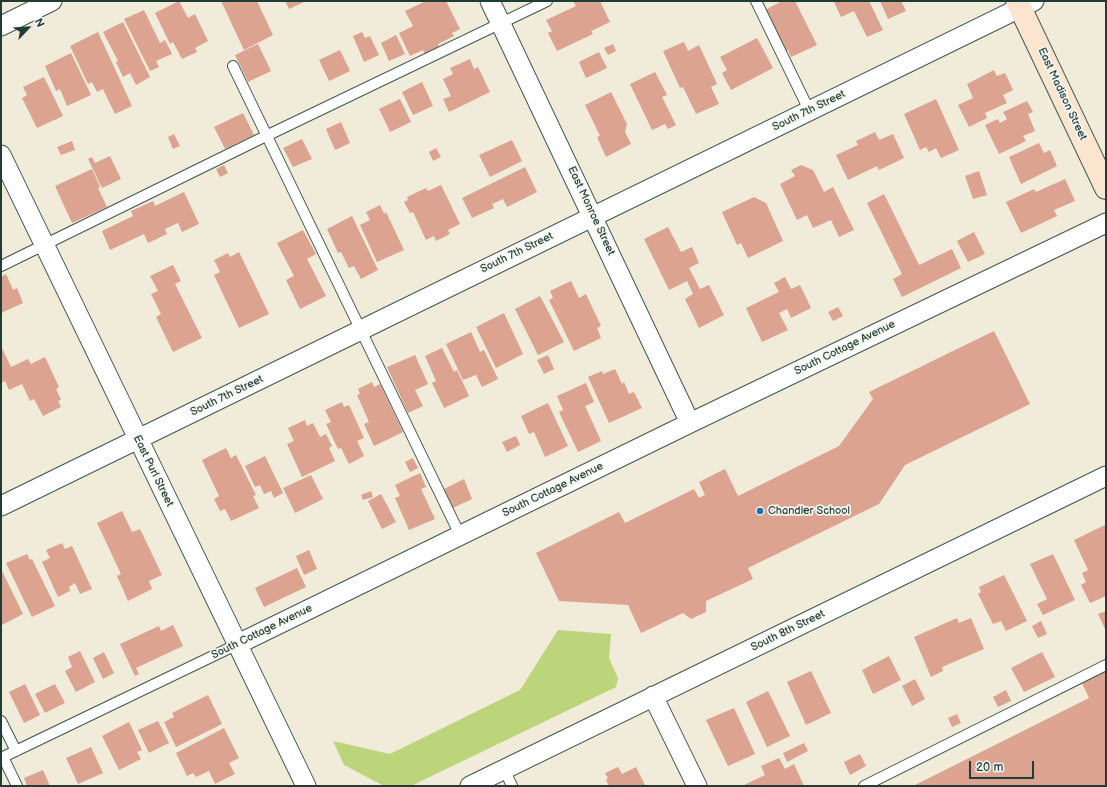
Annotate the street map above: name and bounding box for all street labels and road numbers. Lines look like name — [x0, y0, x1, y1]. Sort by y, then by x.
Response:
street label: East Madison Street — [1035, 45, 1089, 143]
street label: South 7th Street — [770, 88, 848, 134]
street label: East Monroe Street — [565, 164, 617, 258]
street label: South 7th Street — [478, 230, 556, 276]
street label: South Cottage Avenue — [792, 318, 898, 378]
street label: South 7th Street — [188, 373, 266, 419]
street label: East Purl Street — [130, 433, 176, 509]
street label: South Cottage Avenue — [500, 460, 606, 520]
street label: South Cottage Avenue — [209, 602, 315, 662]
street label: South 8th Street — [749, 607, 827, 655]

